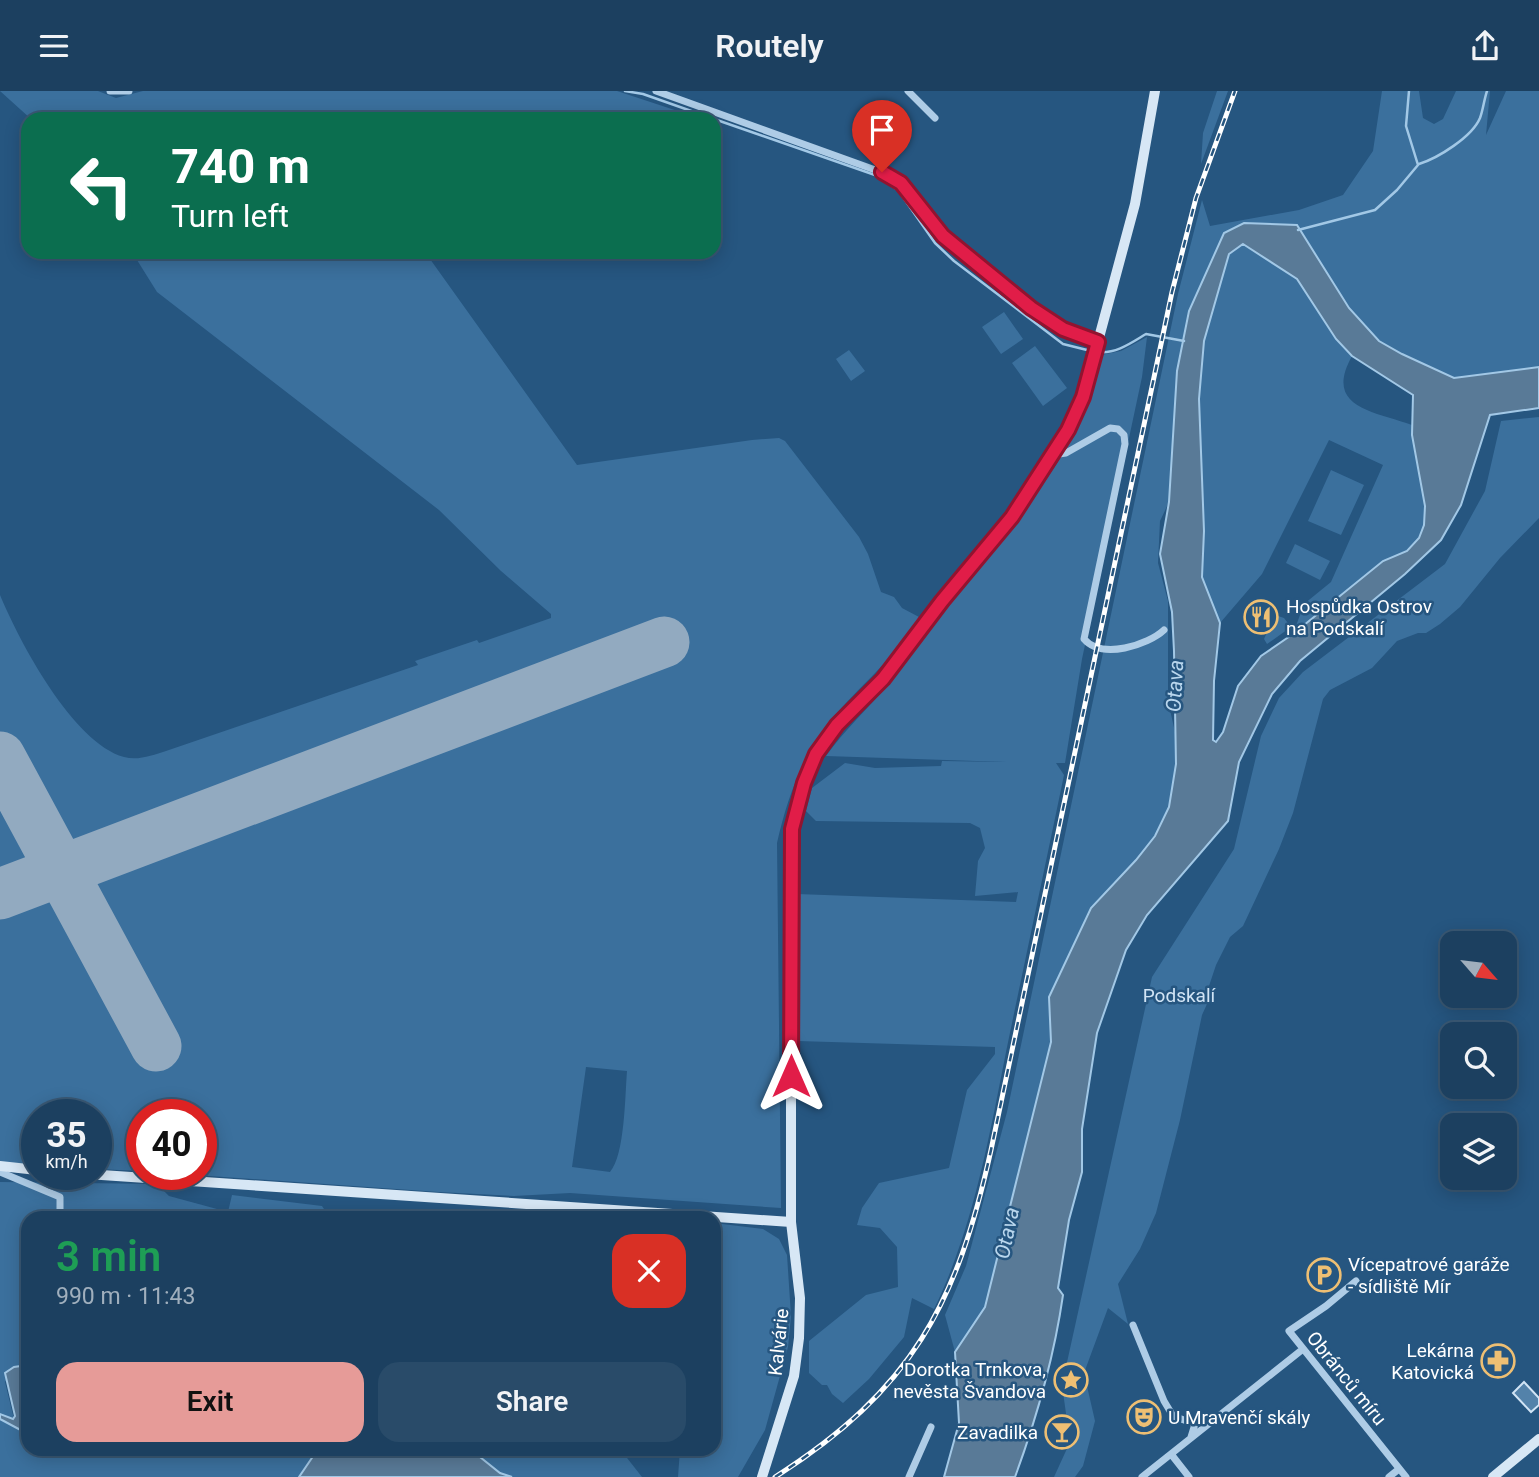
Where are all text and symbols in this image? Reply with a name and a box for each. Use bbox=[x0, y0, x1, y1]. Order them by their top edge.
icon: menu bbox=[35, 27, 73, 65]
text: Routely bbox=[715, 27, 824, 65]
icon: share bbox=[1466, 27, 1504, 65]
pin bbox=[852, 100, 912, 172]
icon: arrive bbox=[863, 111, 901, 149]
text: 740 m bbox=[171, 138, 310, 195]
icon: left bbox=[56, 140, 147, 231]
text: Turn left bbox=[171, 197, 289, 235]
place label: Hospůdka Ostrov na Podskalí bbox=[1286, 595, 1432, 640]
restaurant icon: Hospůdka Ostrov na Podskalí bbox=[1242, 598, 1280, 636]
water label: Otava bbox=[1162, 659, 1188, 713]
north arrow bbox=[1440, 931, 1517, 1008]
map controls bbox=[1440, 931, 1517, 1190]
park label: Podskalí bbox=[1143, 984, 1217, 1007]
button: search bbox=[1440, 1022, 1517, 1099]
position arrow bbox=[754, 1039, 828, 1113]
speed limit sign: 40 bbox=[126, 1099, 217, 1190]
button: layers bbox=[1440, 1113, 1517, 1190]
text: 35 bbox=[46, 1115, 87, 1156]
text: km/h bbox=[45, 1151, 88, 1172]
water label: Otava bbox=[990, 1205, 1024, 1261]
text: 3 min bbox=[56, 1232, 161, 1281]
button: close bbox=[612, 1234, 686, 1308]
place label: Vícepatrové garáže - sídliště Mír bbox=[1348, 1253, 1510, 1298]
parking icon: Vícepatrové garáže - sídliště Mír bbox=[1305, 1256, 1343, 1294]
text: 990 m · 11:43 bbox=[56, 1283, 195, 1310]
street label: Kalvárie bbox=[764, 1307, 793, 1377]
street label: Obránců míru bbox=[1302, 1327, 1391, 1430]
place label: Lekárna Katovická bbox=[1391, 1339, 1474, 1384]
pharmacy icon: Lekárna Katovická bbox=[1479, 1342, 1517, 1380]
place label: Dorotka Trnkova, nevěsta Švandova bbox=[893, 1358, 1046, 1403]
place icon: Dorotka Trnkova, nevěsta Švandova bbox=[1052, 1361, 1090, 1399]
button: Exit bbox=[56, 1362, 364, 1442]
button: Share bbox=[378, 1362, 686, 1442]
theatre icon: U Mravenčí skály bbox=[1125, 1398, 1163, 1436]
place label: U Mravenčí skály bbox=[1168, 1406, 1310, 1429]
bar icon: Zavadilka bbox=[1043, 1413, 1081, 1451]
place label: Zavadilka bbox=[957, 1421, 1038, 1444]

